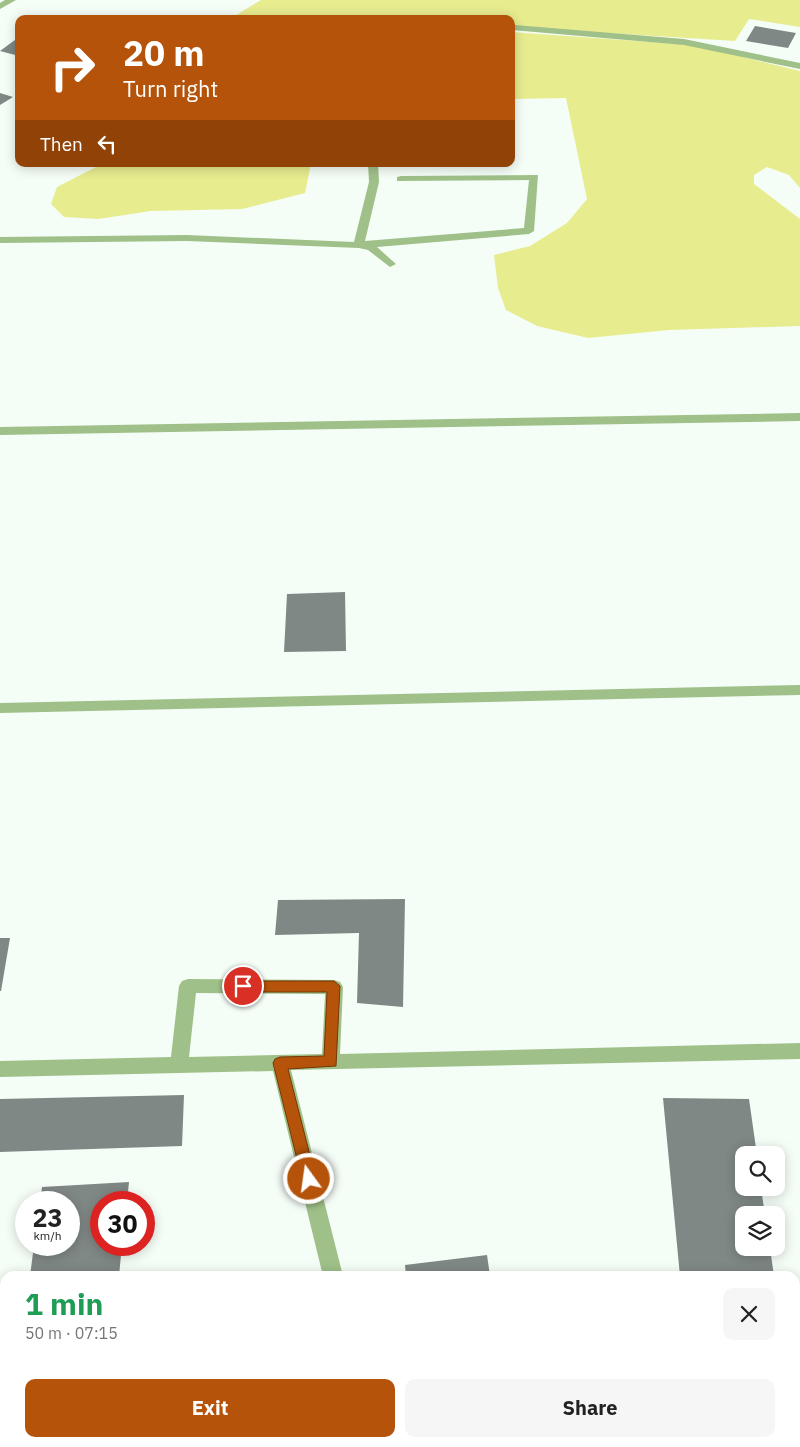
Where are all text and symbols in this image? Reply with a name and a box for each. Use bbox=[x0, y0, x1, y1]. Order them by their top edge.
text: 20 m bbox=[123, 30, 205, 76]
icon: right bbox=[40, 35, 105, 100]
text: Turn right bbox=[123, 74, 218, 103]
icon: left bbox=[93, 130, 121, 158]
text: Then bbox=[40, 132, 83, 156]
pin bbox=[222, 965, 264, 1007]
icon: arrive bbox=[229, 972, 257, 1000]
map controls bbox=[735, 1146, 785, 1256]
button: search bbox=[735, 1146, 785, 1196]
position arrow bbox=[282, 1152, 334, 1204]
speed limit sign: 30 bbox=[90, 1191, 155, 1256]
text: 23 bbox=[32, 1201, 63, 1234]
button: layers bbox=[735, 1206, 785, 1256]
text: km/h bbox=[33, 1228, 62, 1243]
text: 1 min bbox=[25, 1284, 103, 1323]
button: close bbox=[723, 1288, 775, 1340]
text: 50 m · 07:15 bbox=[25, 1323, 118, 1343]
button: Exit bbox=[25, 1379, 395, 1437]
button: Share bbox=[405, 1379, 775, 1437]

